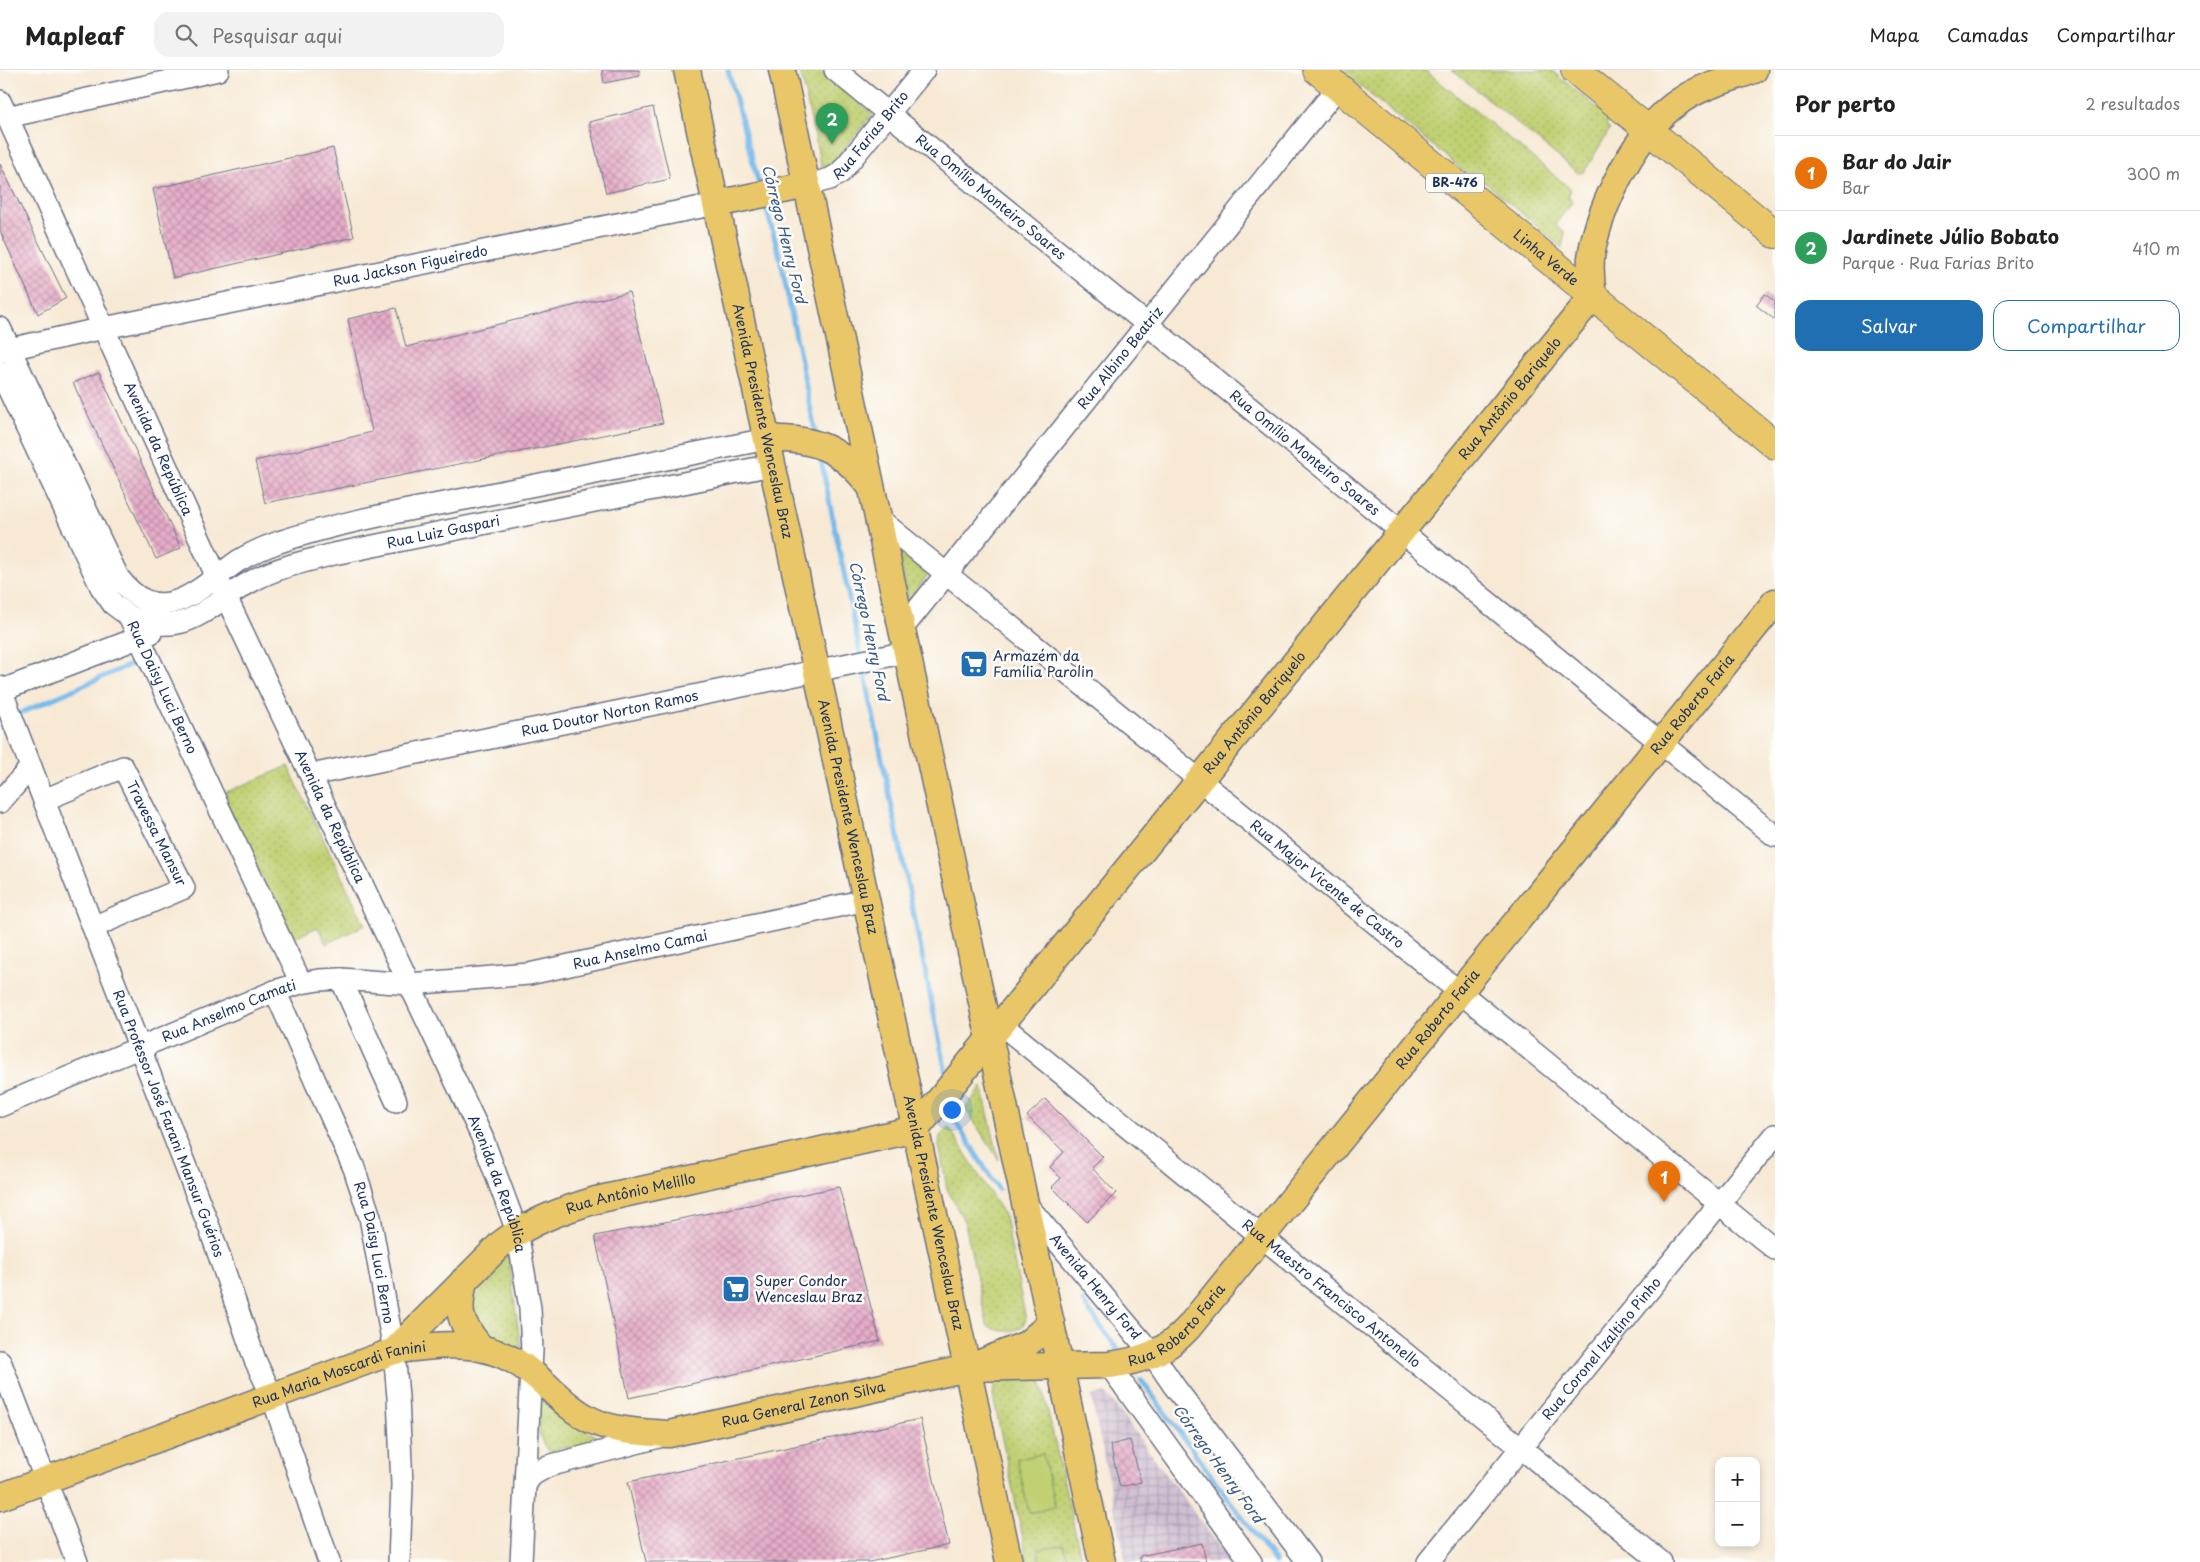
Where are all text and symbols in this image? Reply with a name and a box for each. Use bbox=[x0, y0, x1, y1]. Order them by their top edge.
search box bbox=[154, 12, 504, 57]
text: Mapleaf bbox=[25, 17, 124, 53]
icon: search bbox=[172, 21, 200, 49]
text: Pesquisar aqui bbox=[212, 21, 342, 49]
text: Mapa bbox=[1869, 21, 1919, 48]
text: Camadas bbox=[1947, 21, 2029, 48]
text: Compartilhar bbox=[2057, 21, 2175, 48]
street label: Rua Farias Brito bbox=[829, 86, 913, 185]
text: Por perto bbox=[1795, 87, 1895, 119]
text: 2 resultados bbox=[2086, 91, 2180, 115]
pin: 2 bbox=[816, 103, 848, 144]
street label: Rua Omílio Monteiro Soares bbox=[911, 129, 1071, 264]
text: Bar do Jair bbox=[1842, 147, 1951, 175]
text: 1 bbox=[1807, 161, 1815, 185]
text: 300 m bbox=[2126, 161, 2180, 185]
water label: Córrego Henry Ford bbox=[757, 162, 814, 308]
road number: BR-476 bbox=[1426, 174, 1484, 192]
text: Bar bbox=[1842, 175, 1870, 199]
text: Jardinete Júlio Bobato bbox=[1842, 222, 2059, 250]
street label: Linha Verde bbox=[1509, 224, 1584, 290]
text: 2 bbox=[1805, 236, 1817, 260]
text: 410 m bbox=[2132, 236, 2180, 260]
street label: Rua Jackson Figueiredo bbox=[331, 239, 490, 291]
text: Parque · Rua Farias Brito bbox=[1842, 250, 2034, 274]
button: Salvar bbox=[1795, 300, 1983, 351]
button: Compartilhar bbox=[1993, 300, 2180, 351]
street label: Avenida Presidente Wenceslau Braz bbox=[728, 301, 799, 541]
street label: Rua Albino Beatriz bbox=[1072, 302, 1168, 413]
street label: Rua Antônio Bariquelo bbox=[1453, 332, 1566, 464]
street label: Avenida da República bbox=[119, 378, 199, 519]
street label: Rua Omílio Monteiro Soares bbox=[1225, 385, 1385, 520]
street label: Rua Luiz Gaspari bbox=[385, 510, 502, 553]
water label: Córrego Henry Ford bbox=[844, 559, 897, 705]
street label: Rua Daisy Luci Berno bbox=[123, 617, 203, 757]
place label: Armazém da Família Parolin bbox=[993, 645, 1094, 682]
street label: Rua Antônio Bariquelo bbox=[1198, 646, 1311, 778]
supermarket icon: Armazém da Família Parolin bbox=[959, 649, 989, 679]
street label: Rua Roberto Faria bbox=[1645, 649, 1739, 759]
street label: Rua Doutor Norton Ramos bbox=[519, 684, 700, 741]
street label: Avenida Presidente Wenceslau Braz bbox=[813, 697, 884, 936]
street label: Avenida da República bbox=[290, 746, 371, 887]
street label: Travessa Mansur bbox=[122, 777, 193, 890]
street label: Rua Major Vicente de Castro bbox=[1246, 814, 1409, 953]
street label: Rua Anselmo Camai bbox=[571, 924, 709, 974]
street label: Rua Roberto Faria bbox=[1390, 964, 1484, 1074]
street label: Rua Anselmo Camati bbox=[158, 974, 299, 1047]
street label: Rua Professor José Farani Mansur Guérios bbox=[108, 987, 230, 1260]
street label: Avenida Presidente Wenceslau Braz bbox=[899, 1093, 970, 1332]
your location bbox=[939, 1097, 965, 1123]
street label: Avenida da República bbox=[463, 1111, 531, 1254]
pin: 1 bbox=[1648, 1161, 1680, 1202]
street label: Rua Antônio Melillo bbox=[563, 1167, 698, 1219]
street label: Rua Daisy Luci Berno bbox=[349, 1179, 400, 1325]
street label: Rua Maestro Francisco Antonello bbox=[1238, 1214, 1426, 1373]
street label: Avenida Henry Ford bbox=[1045, 1229, 1147, 1344]
place label: Super Condor Wenceslau Braz bbox=[755, 1270, 863, 1307]
street label: Rua Coronel Izaltino Pinho bbox=[1537, 1272, 1666, 1424]
supermarket icon: Super Condor Wenceslau Braz bbox=[721, 1274, 751, 1304]
street label: Rua Roberto Faria bbox=[1126, 1279, 1230, 1371]
street label: Rua Maria Moscardi Fanini bbox=[249, 1336, 427, 1413]
street label: Rua General Zenon Silva bbox=[720, 1376, 887, 1432]
water label: Córrego Henry Ford bbox=[1168, 1399, 1272, 1529]
map controls bbox=[1715, 1457, 1760, 1547]
button: + bbox=[1715, 1457, 1760, 1502]
button: − bbox=[1715, 1502, 1760, 1547]

